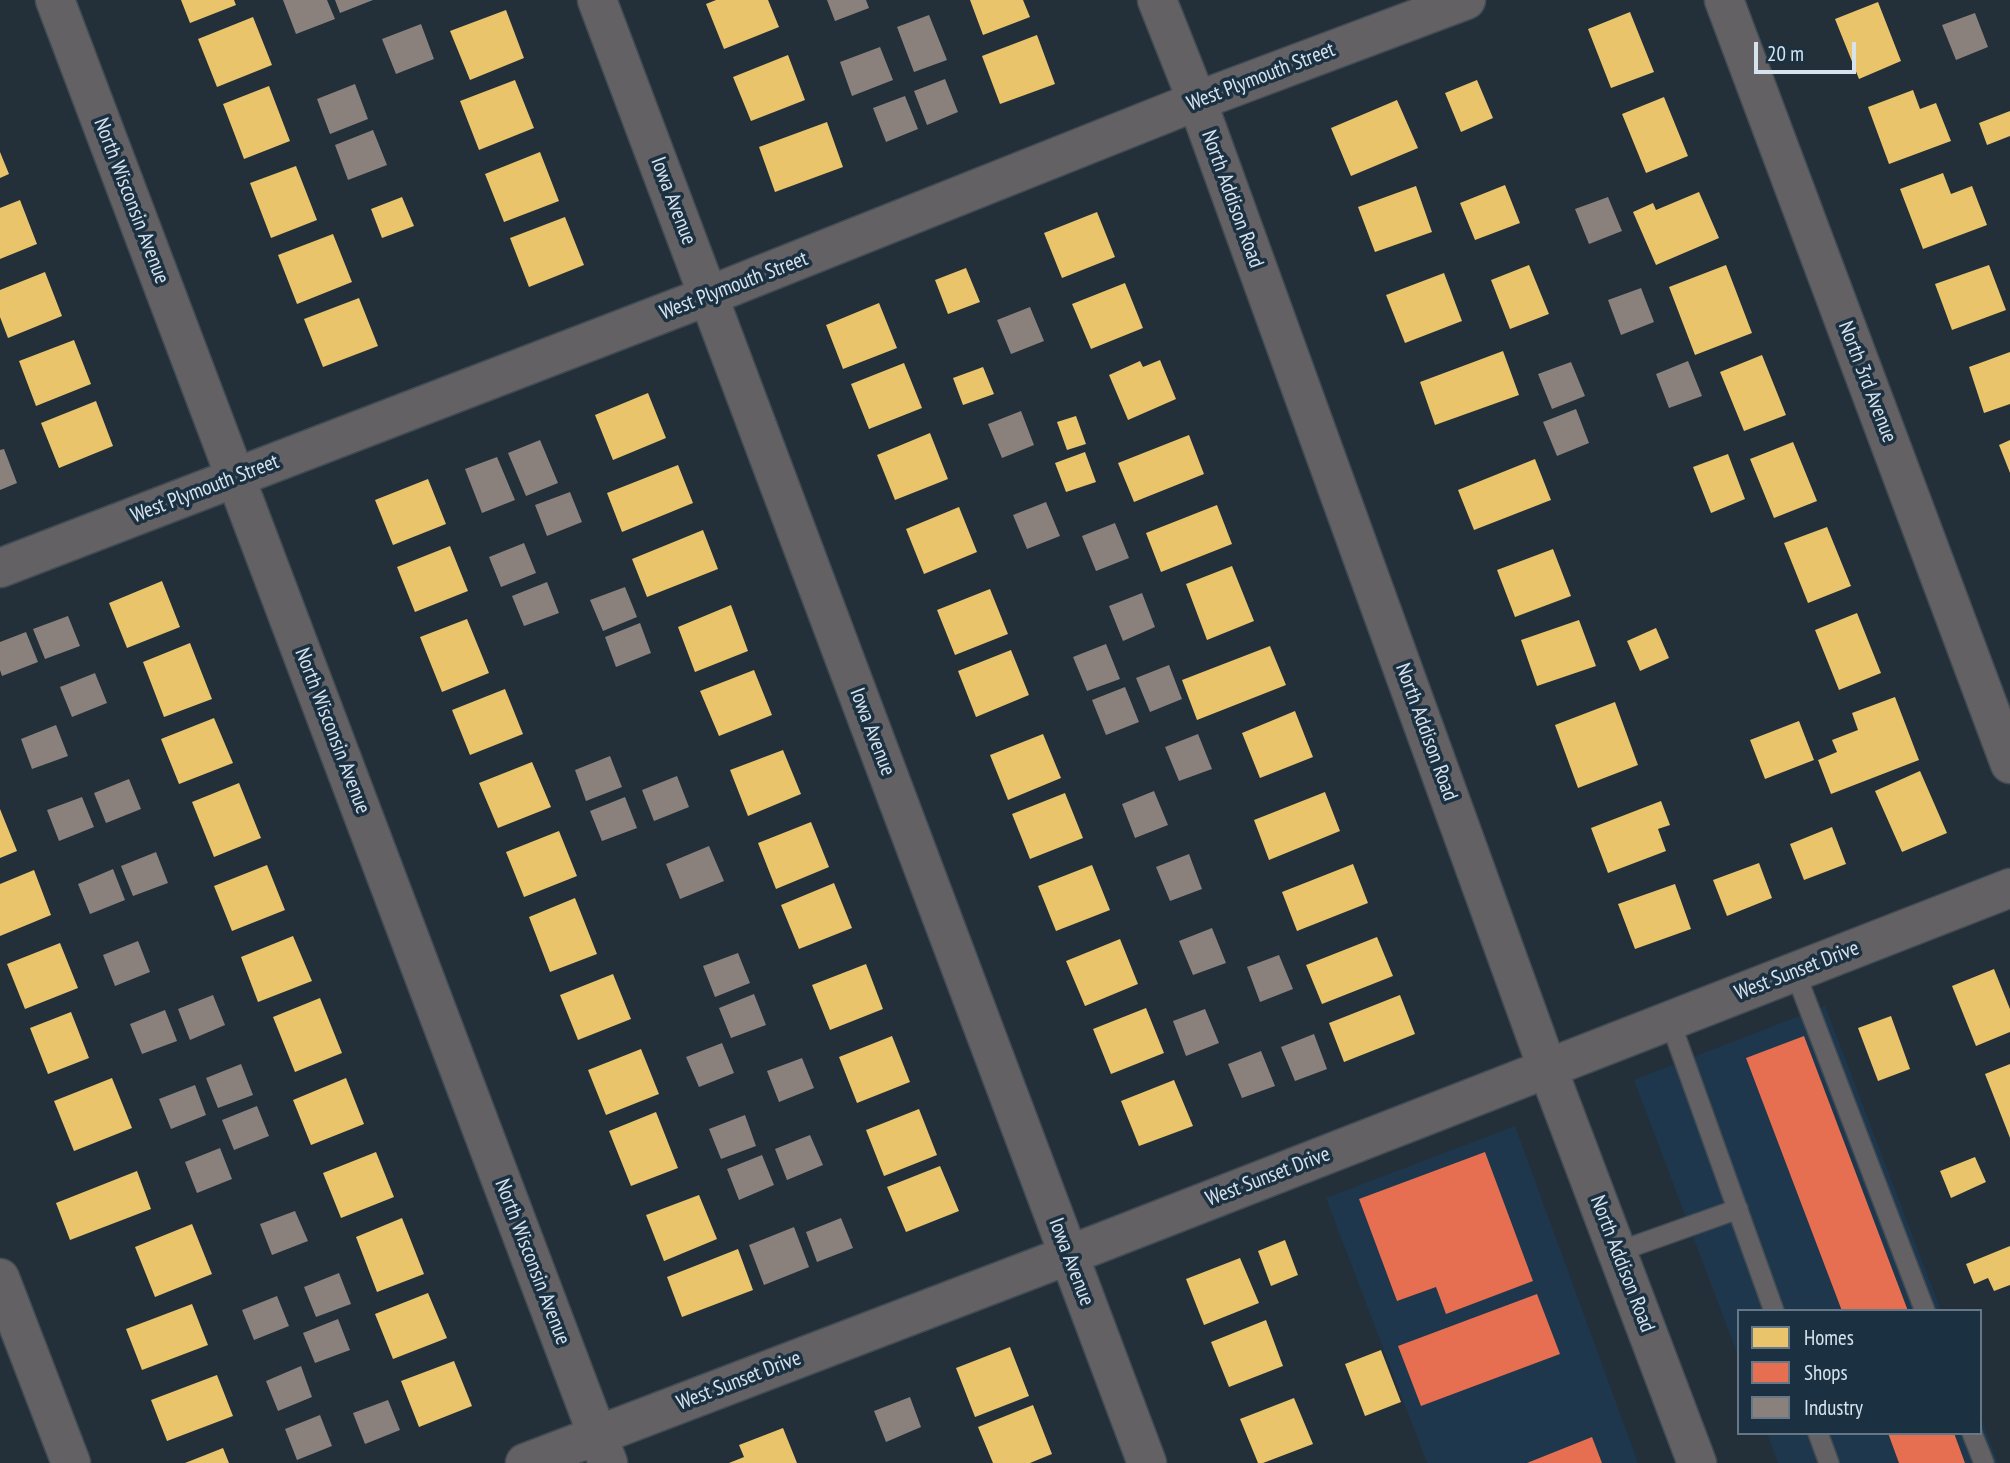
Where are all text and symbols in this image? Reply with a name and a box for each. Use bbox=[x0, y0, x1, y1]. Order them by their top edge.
scale bar bbox=[1758, 28, 1860, 72]
street label: West Plymouth Street bbox=[1183, 37, 1339, 117]
text: 20 m bbox=[1767, 40, 1804, 67]
street label: North Wisconsin Avenue bbox=[88, 114, 174, 288]
street label: North Addison Road bbox=[1195, 127, 1269, 271]
street label: Iowa Avenue bbox=[645, 153, 701, 249]
street label: West Plymouth Street bbox=[656, 246, 812, 326]
street label: North 3rd Avenue bbox=[1832, 318, 1902, 446]
street label: West Plymouth Street bbox=[127, 449, 283, 529]
street label: North Wisconsin Avenue bbox=[289, 644, 375, 818]
street label: North Addison Road bbox=[1389, 660, 1463, 804]
street label: Iowa Avenue bbox=[844, 684, 900, 780]
street label: West Sunset Drive bbox=[1731, 936, 1863, 1006]
street label: West Sunset Drive bbox=[1202, 1142, 1334, 1212]
street label: North Wisconsin Avenue bbox=[489, 1175, 575, 1349]
street label: North Addison Road bbox=[1584, 1192, 1660, 1336]
street label: Iowa Avenue bbox=[1043, 1214, 1099, 1310]
legend bbox=[1737, 1309, 1982, 1435]
text: Homes bbox=[1804, 1324, 1854, 1351]
street label: West Sunset Drive bbox=[673, 1346, 805, 1416]
text: Shops bbox=[1804, 1359, 1848, 1386]
text: Industry bbox=[1804, 1394, 1863, 1421]

